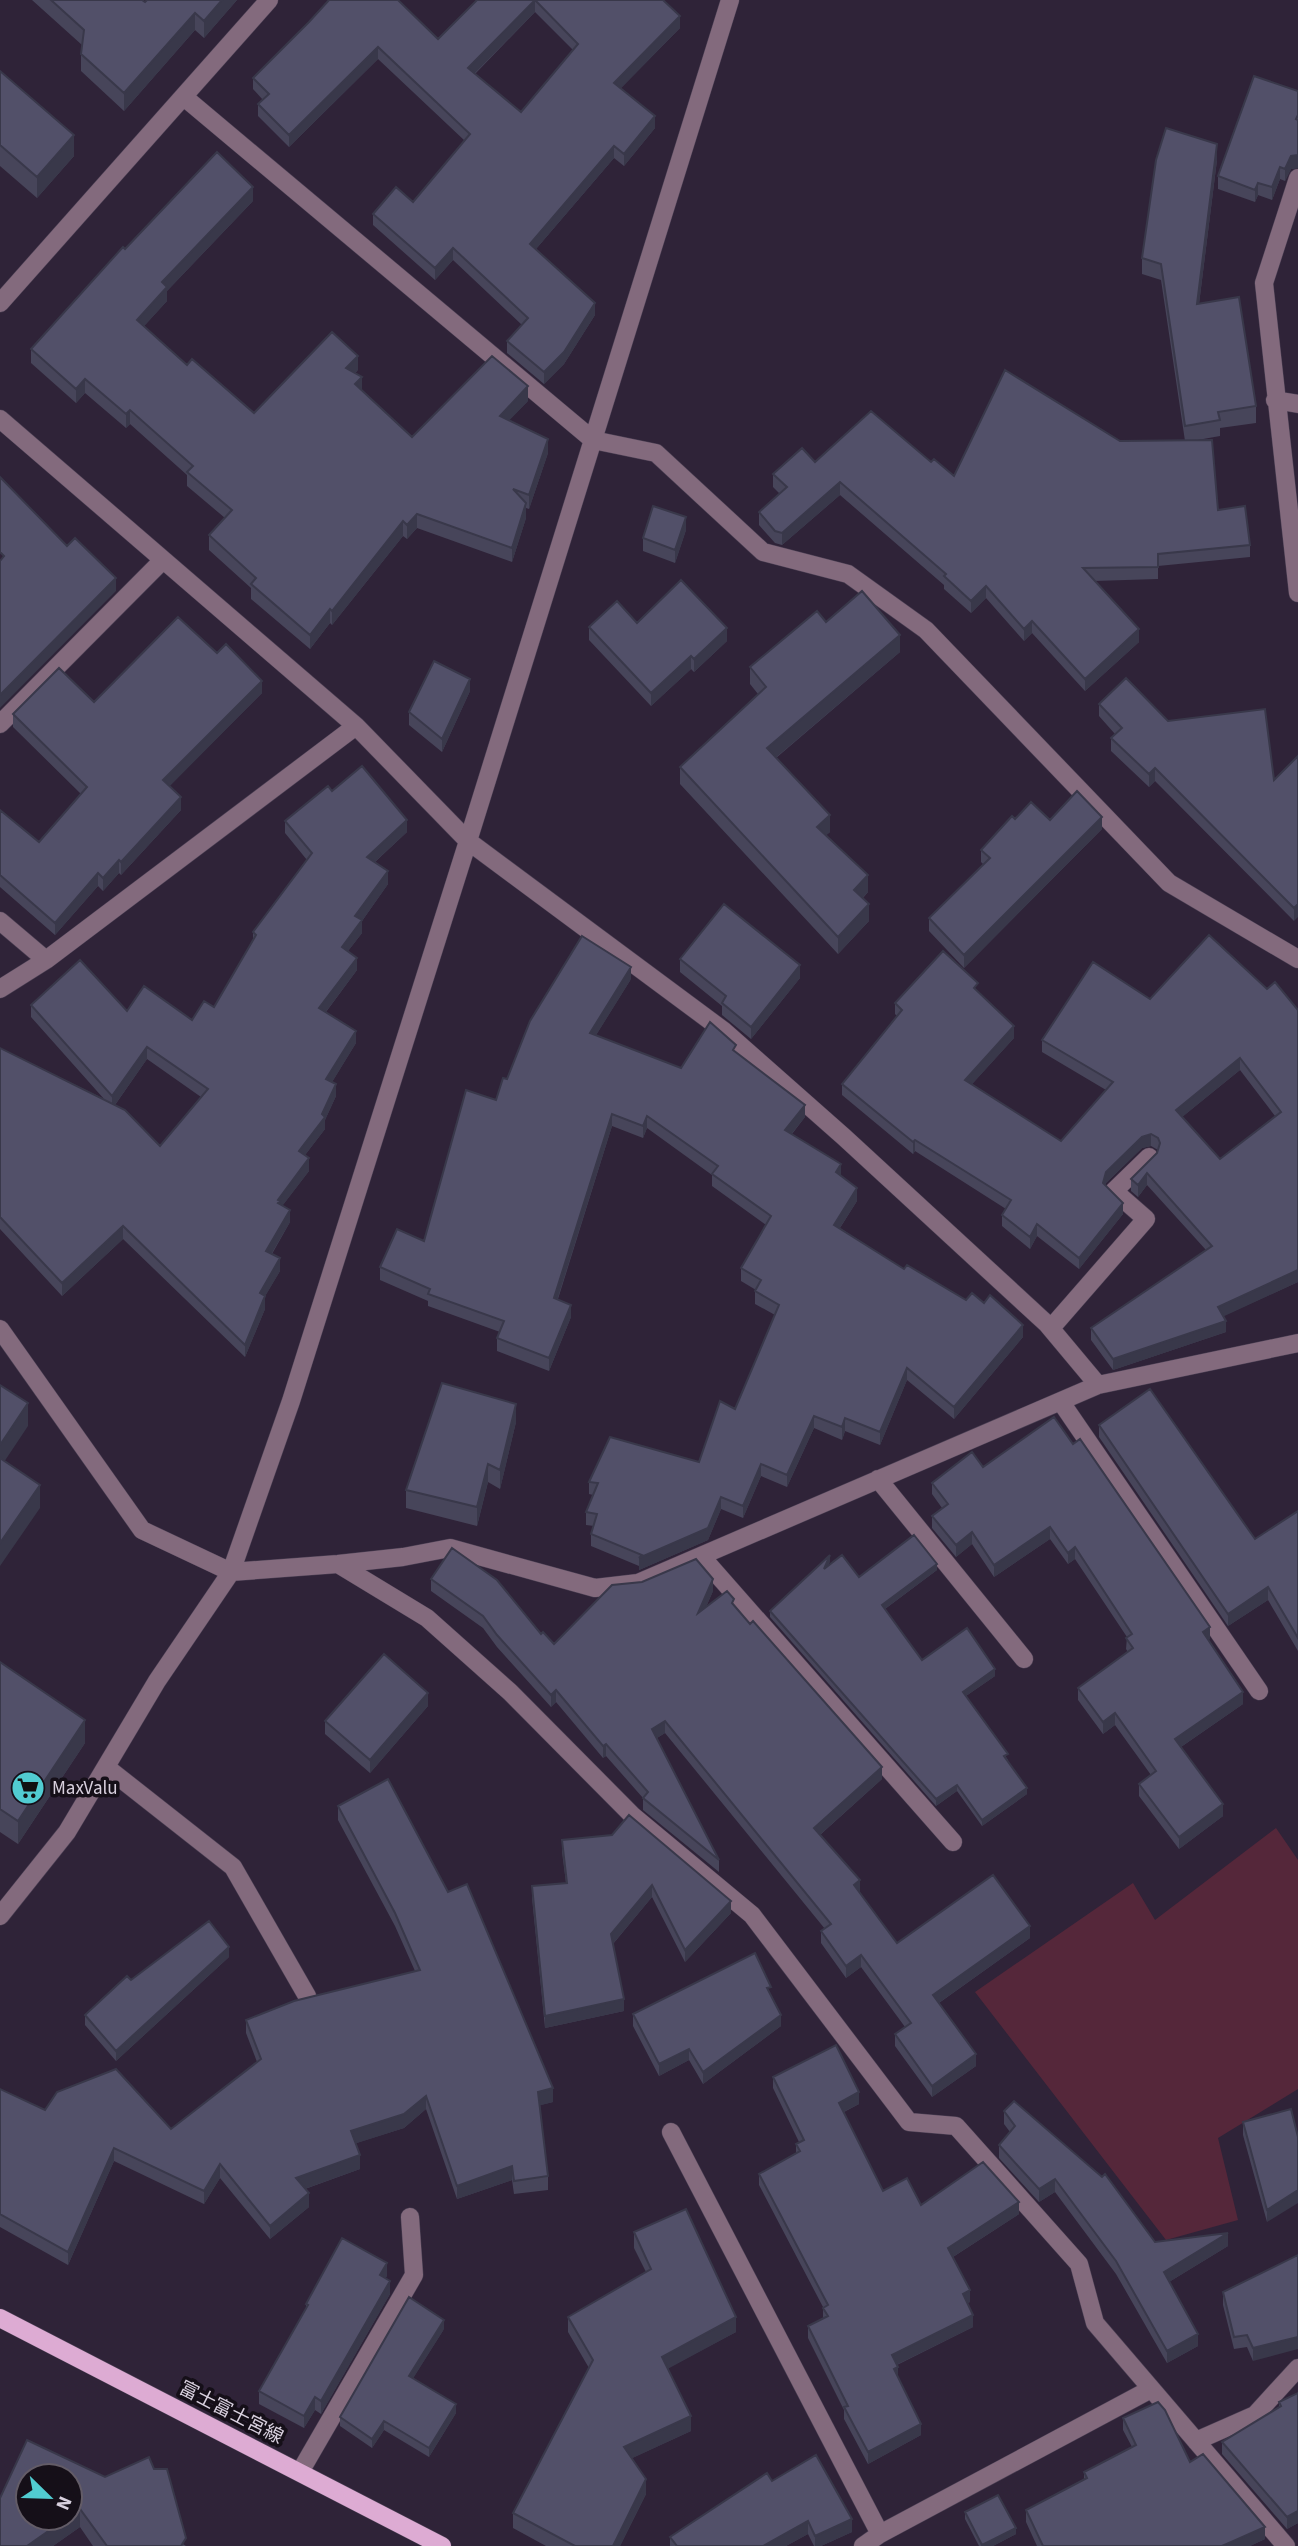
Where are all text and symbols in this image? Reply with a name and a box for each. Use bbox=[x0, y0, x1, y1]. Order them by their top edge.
supermarket icon: MaxValu bbox=[9, 1769, 47, 1807]
place label: MaxValu bbox=[52, 1775, 118, 1802]
street label: 富士富士宮線 bbox=[174, 2375, 288, 2451]
north arrow bbox=[14, 2462, 84, 2532]
text: N bbox=[48, 2492, 78, 2514]

